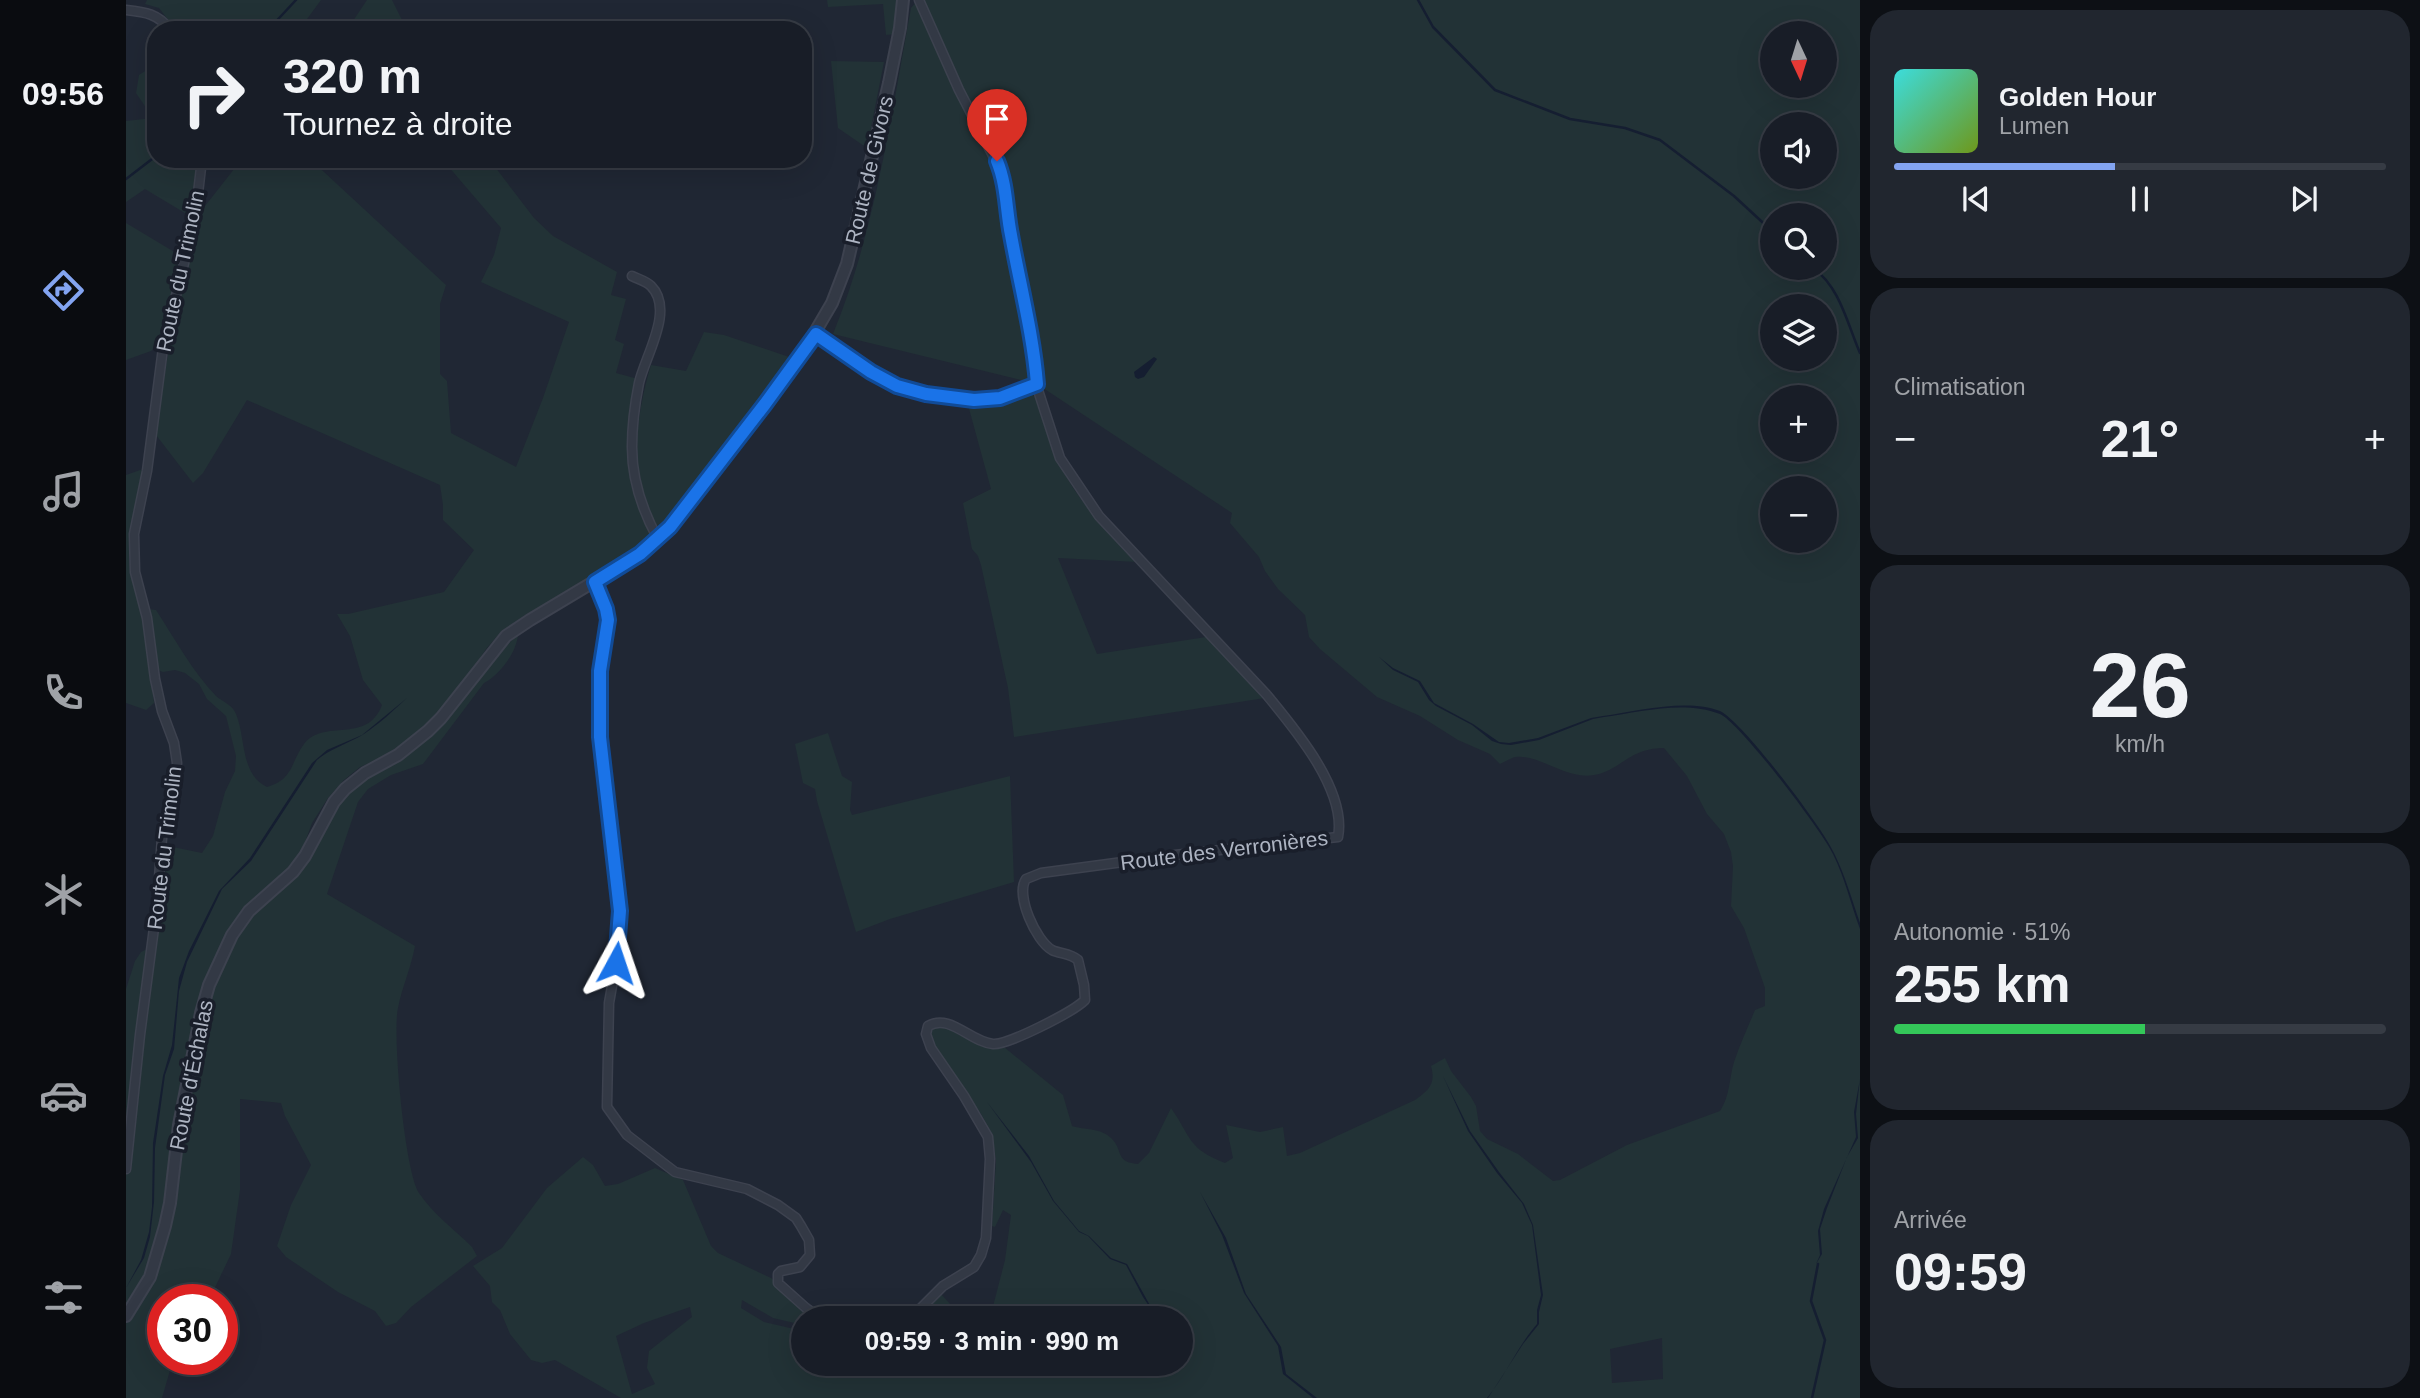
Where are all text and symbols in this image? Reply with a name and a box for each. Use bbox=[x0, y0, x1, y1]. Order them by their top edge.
north arrow bbox=[1760, 21, 1838, 98]
map controls bbox=[1760, 21, 1837, 553]
icon: right bbox=[168, 49, 259, 140]
text: 320 m bbox=[283, 49, 422, 103]
text: 09:56 bbox=[22, 76, 104, 112]
text: Golden Hour bbox=[1999, 82, 2156, 112]
pin bbox=[967, 89, 1027, 161]
street label: Route de Givors bbox=[841, 93, 897, 247]
icon: arrive bbox=[978, 100, 1016, 138]
text: Tournez à droite bbox=[283, 106, 512, 142]
button: sound bbox=[1760, 112, 1837, 189]
text: Lumen bbox=[1999, 113, 2069, 139]
icon: previous bbox=[1957, 180, 1995, 218]
icon: pause bbox=[2121, 180, 2159, 218]
icon: next bbox=[2285, 180, 2323, 218]
street label: Route du Trimolin bbox=[152, 188, 208, 354]
button: search bbox=[1760, 203, 1837, 280]
icon: directions bbox=[39, 266, 88, 315]
button: layers bbox=[1760, 294, 1837, 371]
text: Climatisation bbox=[1894, 374, 2026, 400]
button: + bbox=[1760, 385, 1837, 462]
text: 21° bbox=[2101, 410, 2179, 468]
text: − bbox=[1894, 418, 1916, 460]
text: + bbox=[2364, 418, 2386, 460]
icon: music bbox=[39, 467, 88, 516]
button: − bbox=[1760, 476, 1837, 553]
text: 26 bbox=[2089, 635, 2191, 736]
icon: phone bbox=[39, 668, 88, 717]
text: km/h bbox=[2115, 731, 2165, 757]
street label: Route du Trimolin bbox=[143, 765, 185, 931]
street label: Route des Verronières bbox=[1119, 826, 1329, 874]
icon: climate bbox=[39, 870, 88, 919]
text: Autonomie · 51% bbox=[1894, 919, 2070, 945]
position arrow bbox=[579, 926, 653, 1000]
text: 255 km bbox=[1894, 955, 2070, 1013]
street label: Route d'Échalas bbox=[165, 998, 217, 1152]
icon: car bbox=[39, 1071, 88, 1120]
text: Arrivée bbox=[1894, 1207, 1967, 1233]
text: 09:59 bbox=[1894, 1243, 2027, 1301]
icon: filters bbox=[39, 1273, 88, 1322]
speed limit sign: 30 bbox=[147, 1284, 238, 1375]
text: 09:59 · 3 min · 990 m bbox=[865, 1326, 1119, 1356]

